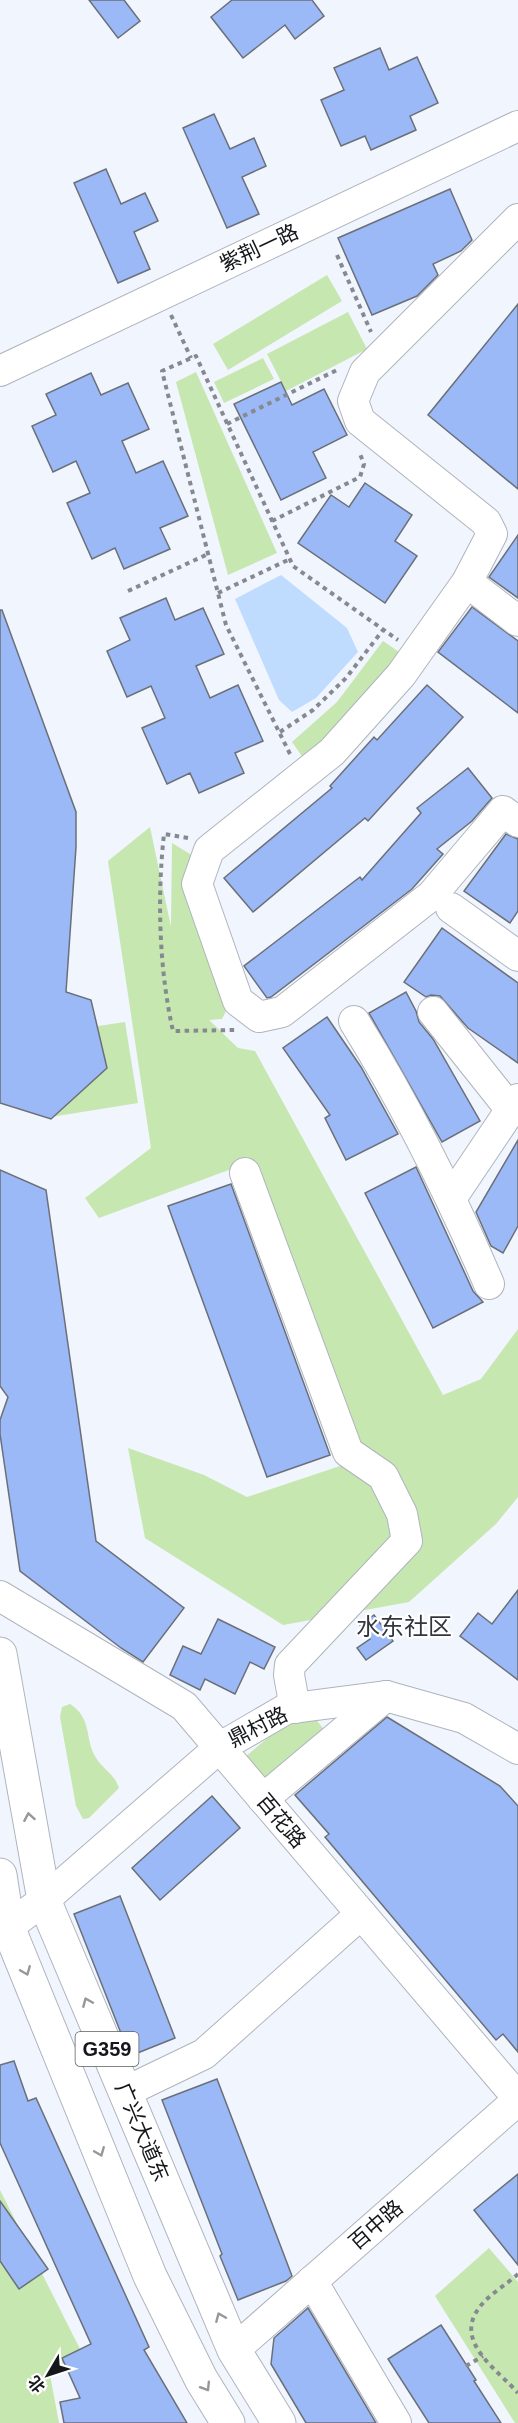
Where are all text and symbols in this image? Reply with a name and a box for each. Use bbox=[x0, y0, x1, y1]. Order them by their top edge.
street label: 紫荆一路 bbox=[216, 219, 302, 276]
district label: 水东社区 bbox=[356, 1613, 452, 1640]
street label: 鼎村路 bbox=[224, 1702, 291, 1751]
street label: 百花路 bbox=[252, 1789, 310, 1852]
one-way arrow bbox=[23, 1812, 36, 1822]
one-way arrow bbox=[19, 1965, 31, 1976]
one-way arrow bbox=[82, 1997, 94, 2008]
road number: G359 bbox=[76, 2032, 138, 2066]
street label: 广兴大道东 bbox=[111, 2079, 174, 2185]
one-way arrow bbox=[93, 2146, 105, 2157]
street label: 百中路 bbox=[344, 2195, 407, 2254]
one-way arrow bbox=[215, 2312, 227, 2323]
north arrow bbox=[18, 2345, 78, 2405]
text: 北 bbox=[25, 2373, 48, 2396]
one-way arrow bbox=[198, 2381, 210, 2391]

